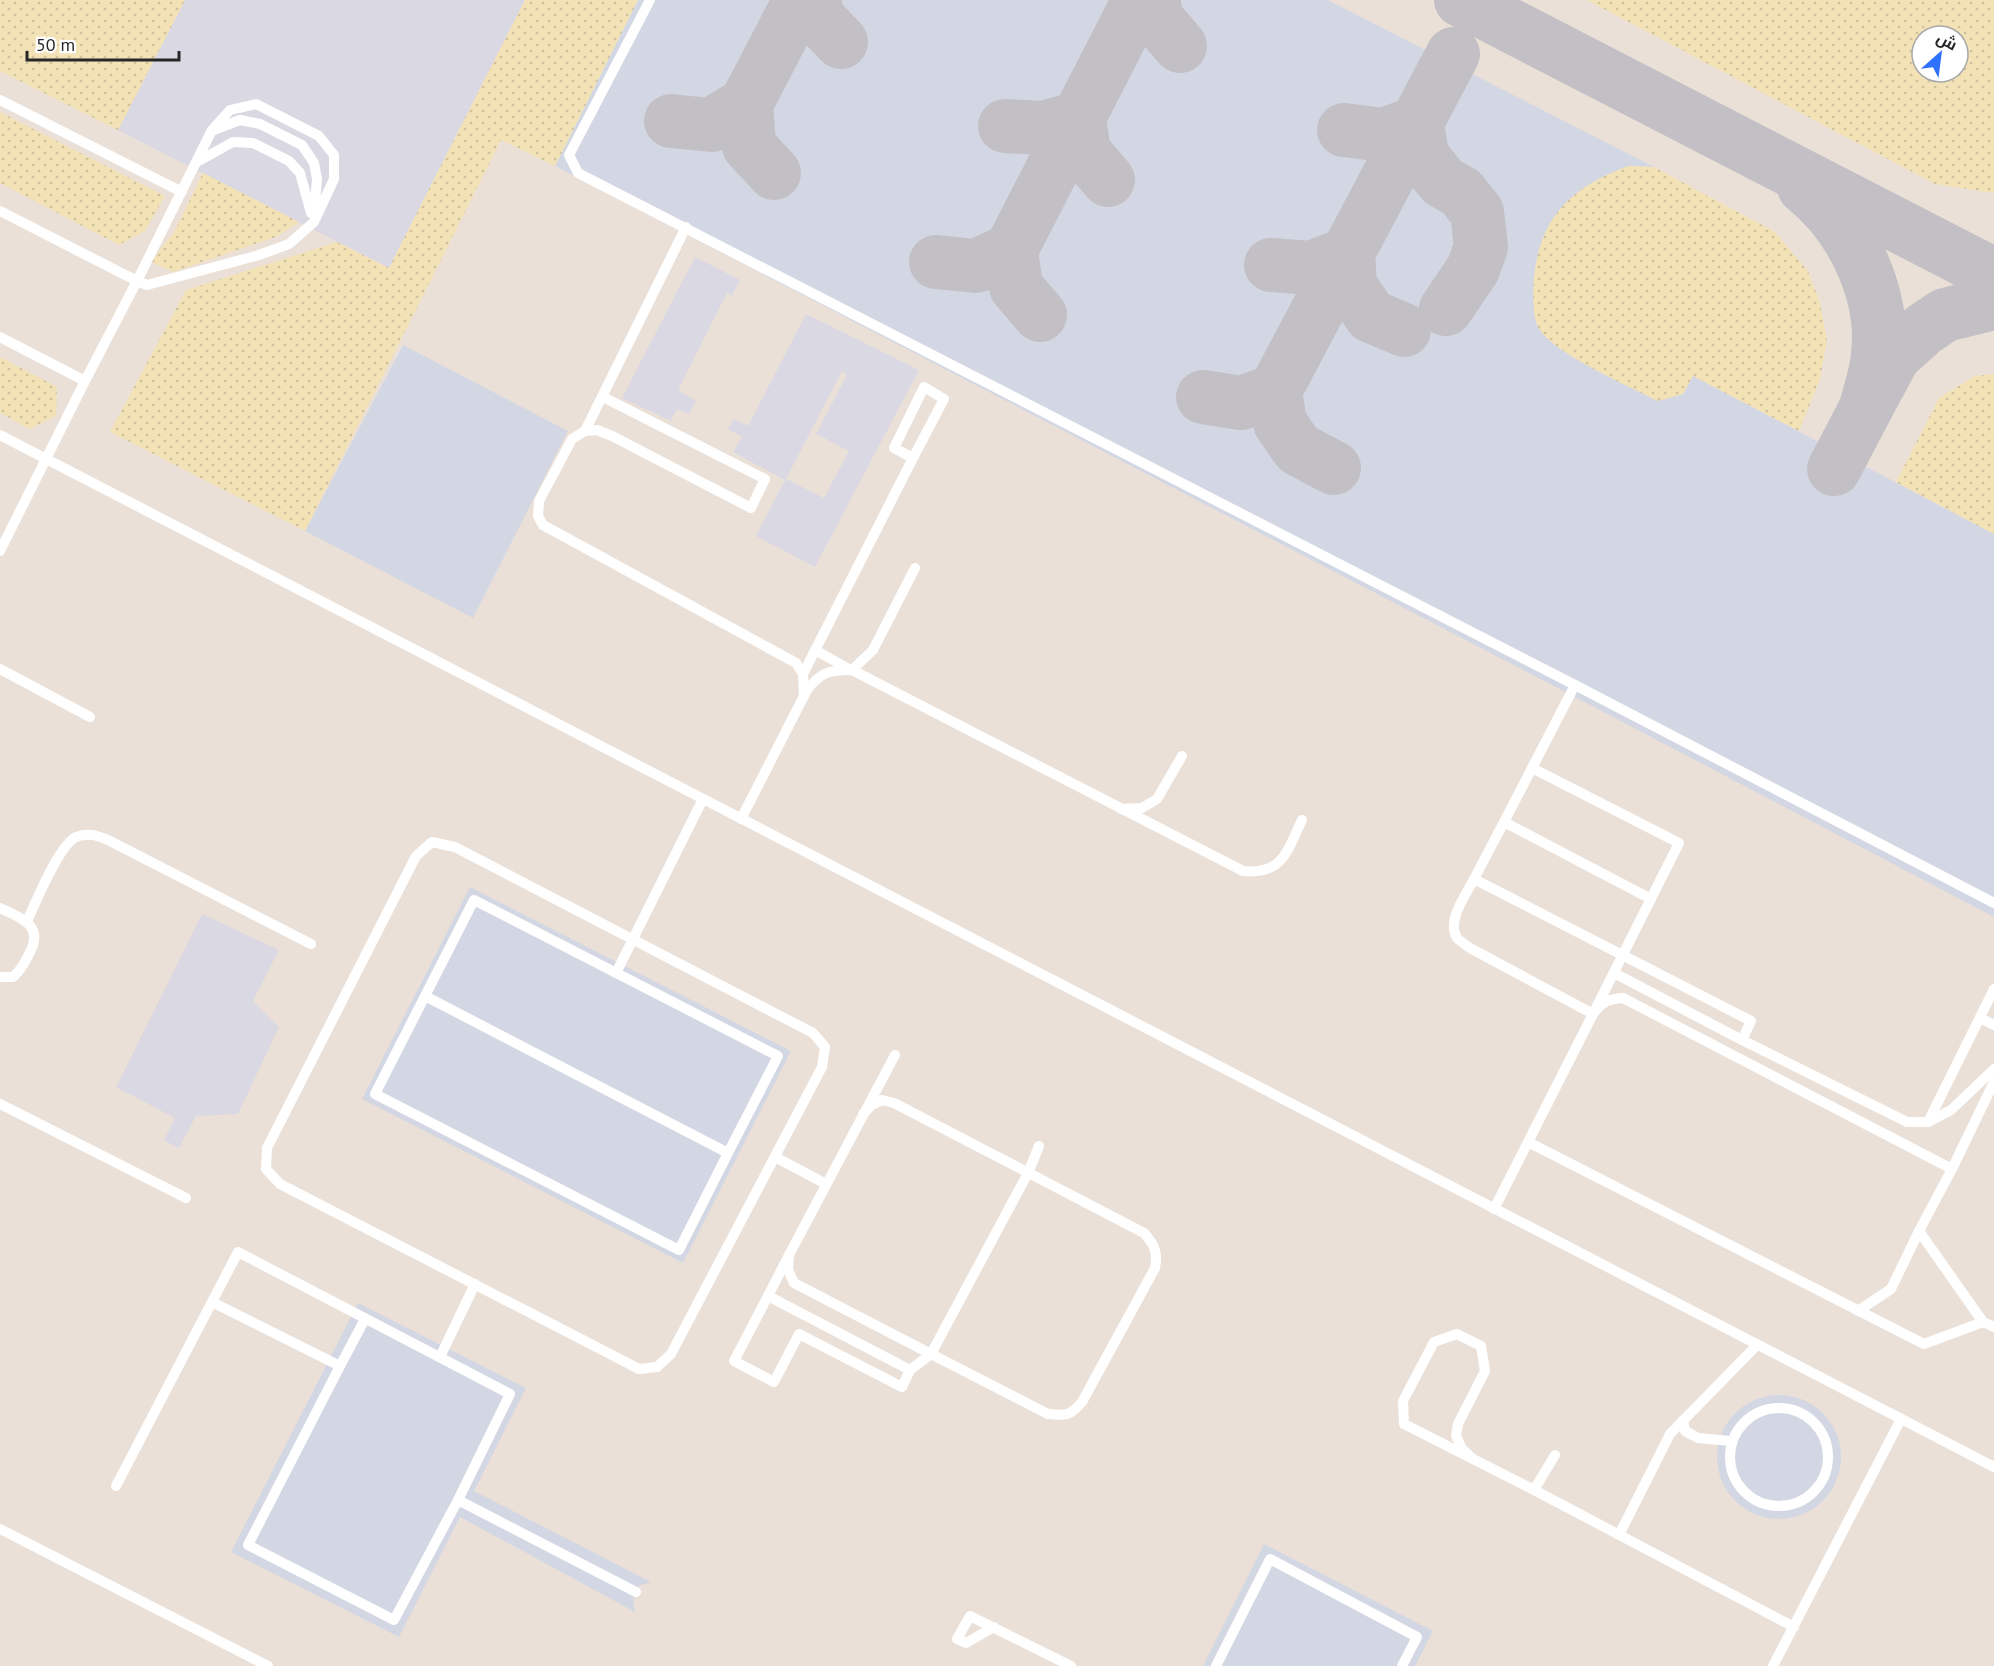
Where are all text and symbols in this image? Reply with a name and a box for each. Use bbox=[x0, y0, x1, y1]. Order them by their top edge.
scale bar bbox=[27, 24, 178, 62]
north arrow bbox=[1910, 24, 1970, 84]
text: ش bbox=[1933, 27, 1961, 54]
text: 50 m bbox=[36, 33, 75, 56]

